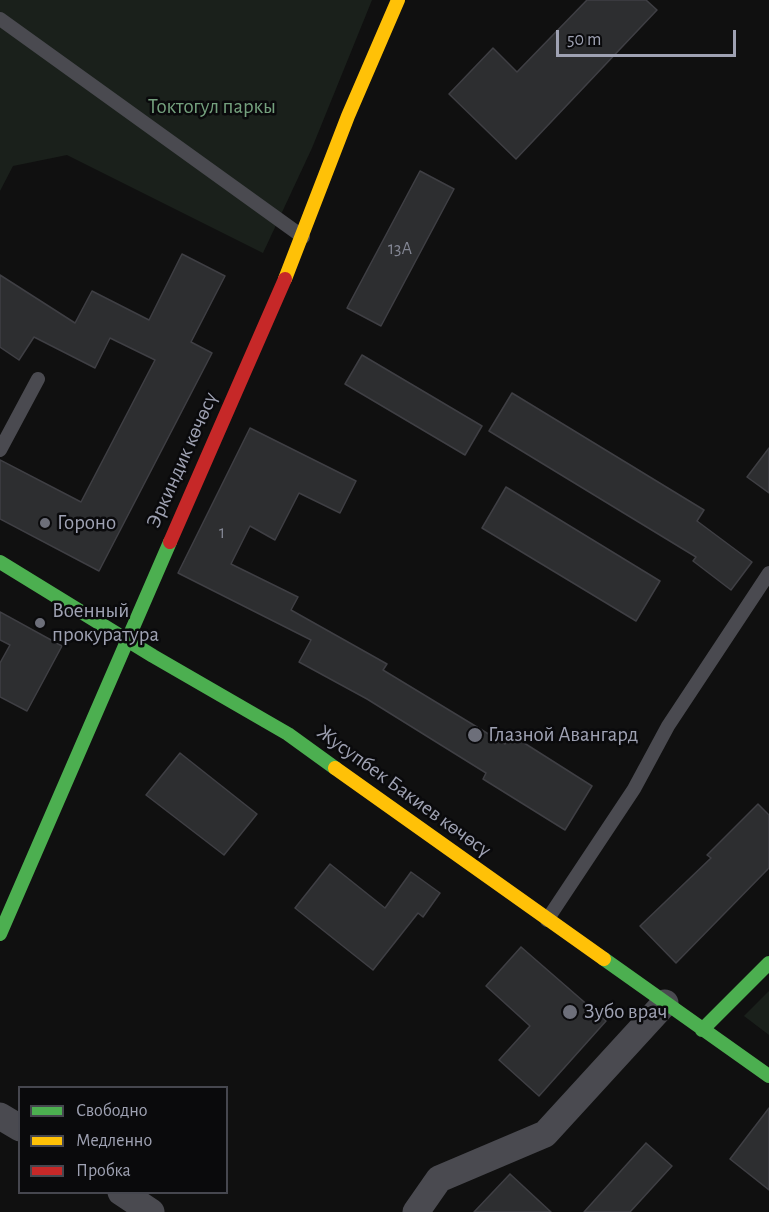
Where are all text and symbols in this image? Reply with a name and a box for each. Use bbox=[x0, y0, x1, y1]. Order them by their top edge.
scale bar bbox=[559, 18, 739, 56]
text: 50 m bbox=[567, 31, 601, 49]
park label: Токтогул паркы bbox=[148, 94, 276, 120]
house number: 13А bbox=[388, 238, 412, 260]
street label: Эркиндик көчөсү bbox=[141, 388, 223, 532]
place label: Гороно bbox=[57, 510, 116, 536]
marker: Гороно bbox=[38, 516, 52, 530]
house number: 1 bbox=[219, 522, 225, 544]
place label: Военный прокуратура bbox=[52, 598, 159, 648]
marker: Военный прокуратура bbox=[33, 616, 47, 630]
street label: Жусупбек Бакиев көчөсү bbox=[312, 719, 496, 863]
place label: Глазной Авангард bbox=[488, 722, 638, 748]
marker: Глазной Авангард bbox=[466, 726, 484, 744]
place label: Зубо врач bbox=[584, 999, 668, 1025]
marker: Зубо врач bbox=[561, 1003, 579, 1021]
legend bbox=[18, 1086, 228, 1194]
text: Свободно bbox=[76, 1102, 148, 1120]
text: Медленно bbox=[76, 1132, 152, 1150]
text: Пробка bbox=[76, 1162, 131, 1180]

